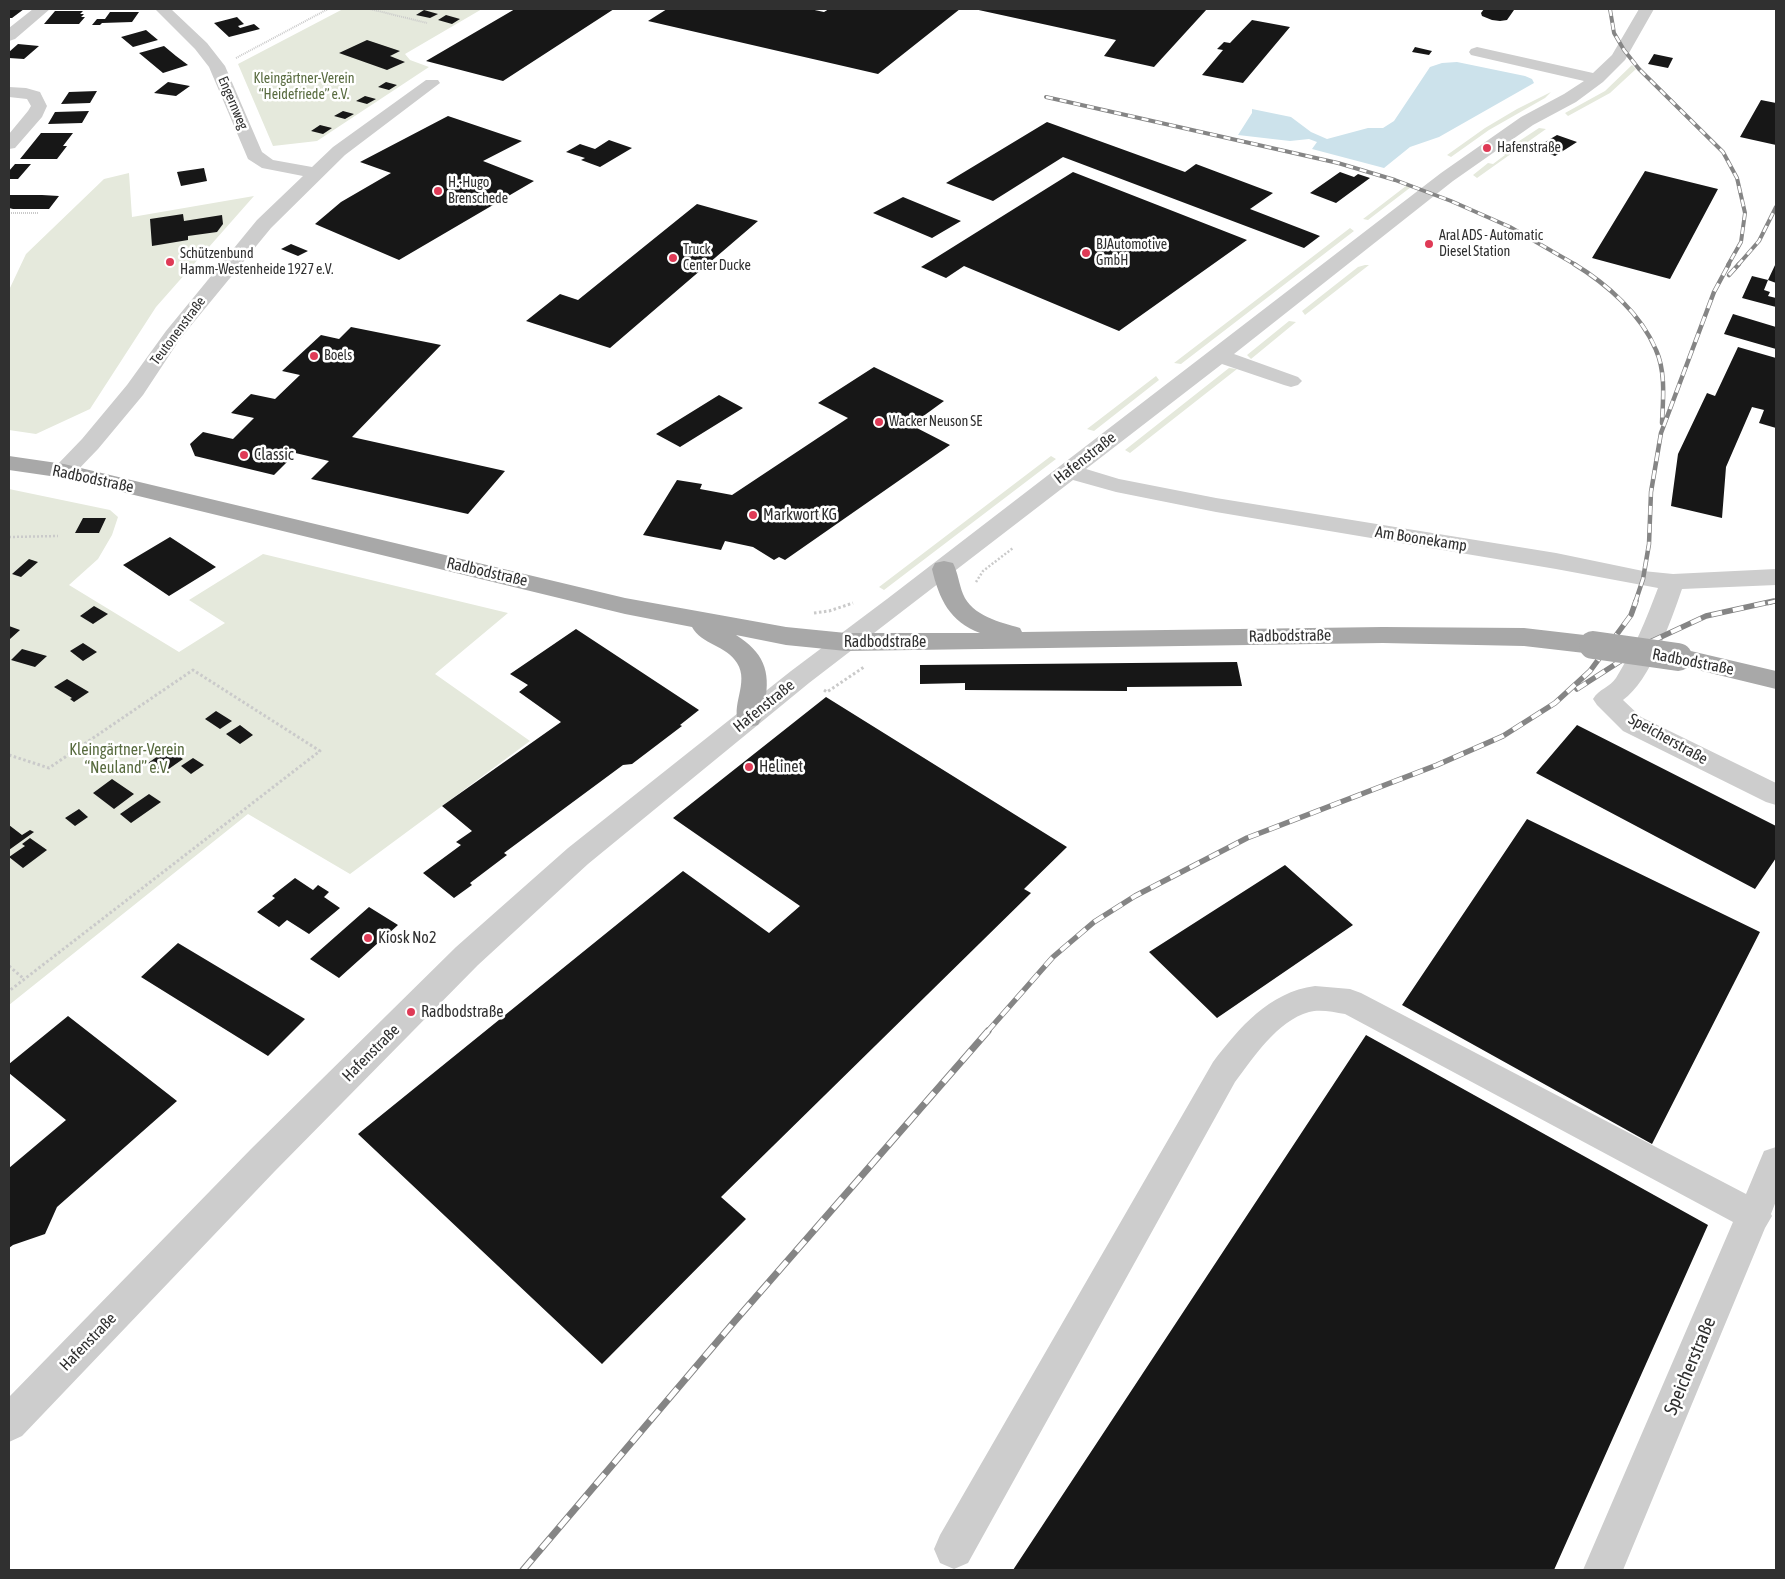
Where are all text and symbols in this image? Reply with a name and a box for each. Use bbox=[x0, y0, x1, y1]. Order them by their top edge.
park label: Kleingärtner-Verein “Heidefriede” e.V. bbox=[253, 71, 355, 104]
street label: Engernweg bbox=[214, 74, 252, 132]
place label: Hafenstraße bbox=[1497, 140, 1561, 156]
marker: Hafenstraße bbox=[1481, 142, 1493, 154]
place label: H.-Hugo Brenschede bbox=[448, 175, 508, 208]
marker: H.-Hugo Brenschede bbox=[432, 185, 444, 197]
place label: Aral ADS - Automatic Diesel Station bbox=[1439, 228, 1543, 260]
place label: BJAutomotive GmbH bbox=[1096, 237, 1167, 270]
marker: Aral ADS - Automatic Diesel Station bbox=[1423, 238, 1435, 250]
place label: Truck Center Ducke bbox=[683, 242, 751, 274]
place label: Schützenbund Hamm-Westenheide 1927 e.V. bbox=[180, 246, 334, 278]
marker: BJAutomotive GmbH bbox=[1080, 247, 1092, 259]
marker: Truck Center Ducke bbox=[667, 252, 679, 264]
marker: Schützenbund Hamm-Westenheide 1927 e.V. bbox=[164, 256, 176, 268]
street label: Teutonenstraße bbox=[147, 294, 209, 368]
place label: Boels bbox=[324, 348, 352, 364]
marker: Boels bbox=[308, 350, 320, 362]
place label: Wacker Neuson SE bbox=[889, 414, 982, 430]
marker: Wacker Neuson SE bbox=[873, 416, 885, 428]
street label: Hafenstraße bbox=[1050, 428, 1120, 488]
place label: Classic bbox=[254, 445, 294, 465]
marker: Classic bbox=[238, 449, 250, 461]
street label: Radbodstraße bbox=[51, 461, 135, 497]
place label: Markwort KG bbox=[763, 505, 837, 525]
marker: Markwort KG bbox=[747, 509, 759, 521]
street label: Am Boonekamp bbox=[1374, 522, 1468, 556]
street label: Radbodstraße bbox=[445, 553, 529, 591]
street label: Radbodstraße bbox=[1249, 626, 1331, 646]
street label: Radbodstraße bbox=[844, 632, 926, 652]
street label: Radbodstraße bbox=[1651, 645, 1735, 679]
street label: Hafenstraße bbox=[730, 676, 798, 736]
street label: Speicherstraße bbox=[1625, 709, 1711, 769]
park label: Kleingärtner-Verein “Neuland” e.V. bbox=[69, 740, 185, 778]
place label: Helinet bbox=[759, 757, 803, 777]
marker: Helinet bbox=[743, 761, 755, 773]
place label: Kiosk No2 bbox=[378, 928, 436, 948]
marker: Kiosk No2 bbox=[362, 932, 374, 944]
place label: Radbodstraße bbox=[421, 1002, 504, 1022]
marker: Radbodstraße bbox=[405, 1006, 417, 1018]
street label: Hafenstraße bbox=[338, 1020, 404, 1086]
street label: Hafenstraße bbox=[56, 1309, 120, 1375]
street label: Speicherstraße bbox=[1659, 1314, 1721, 1418]

